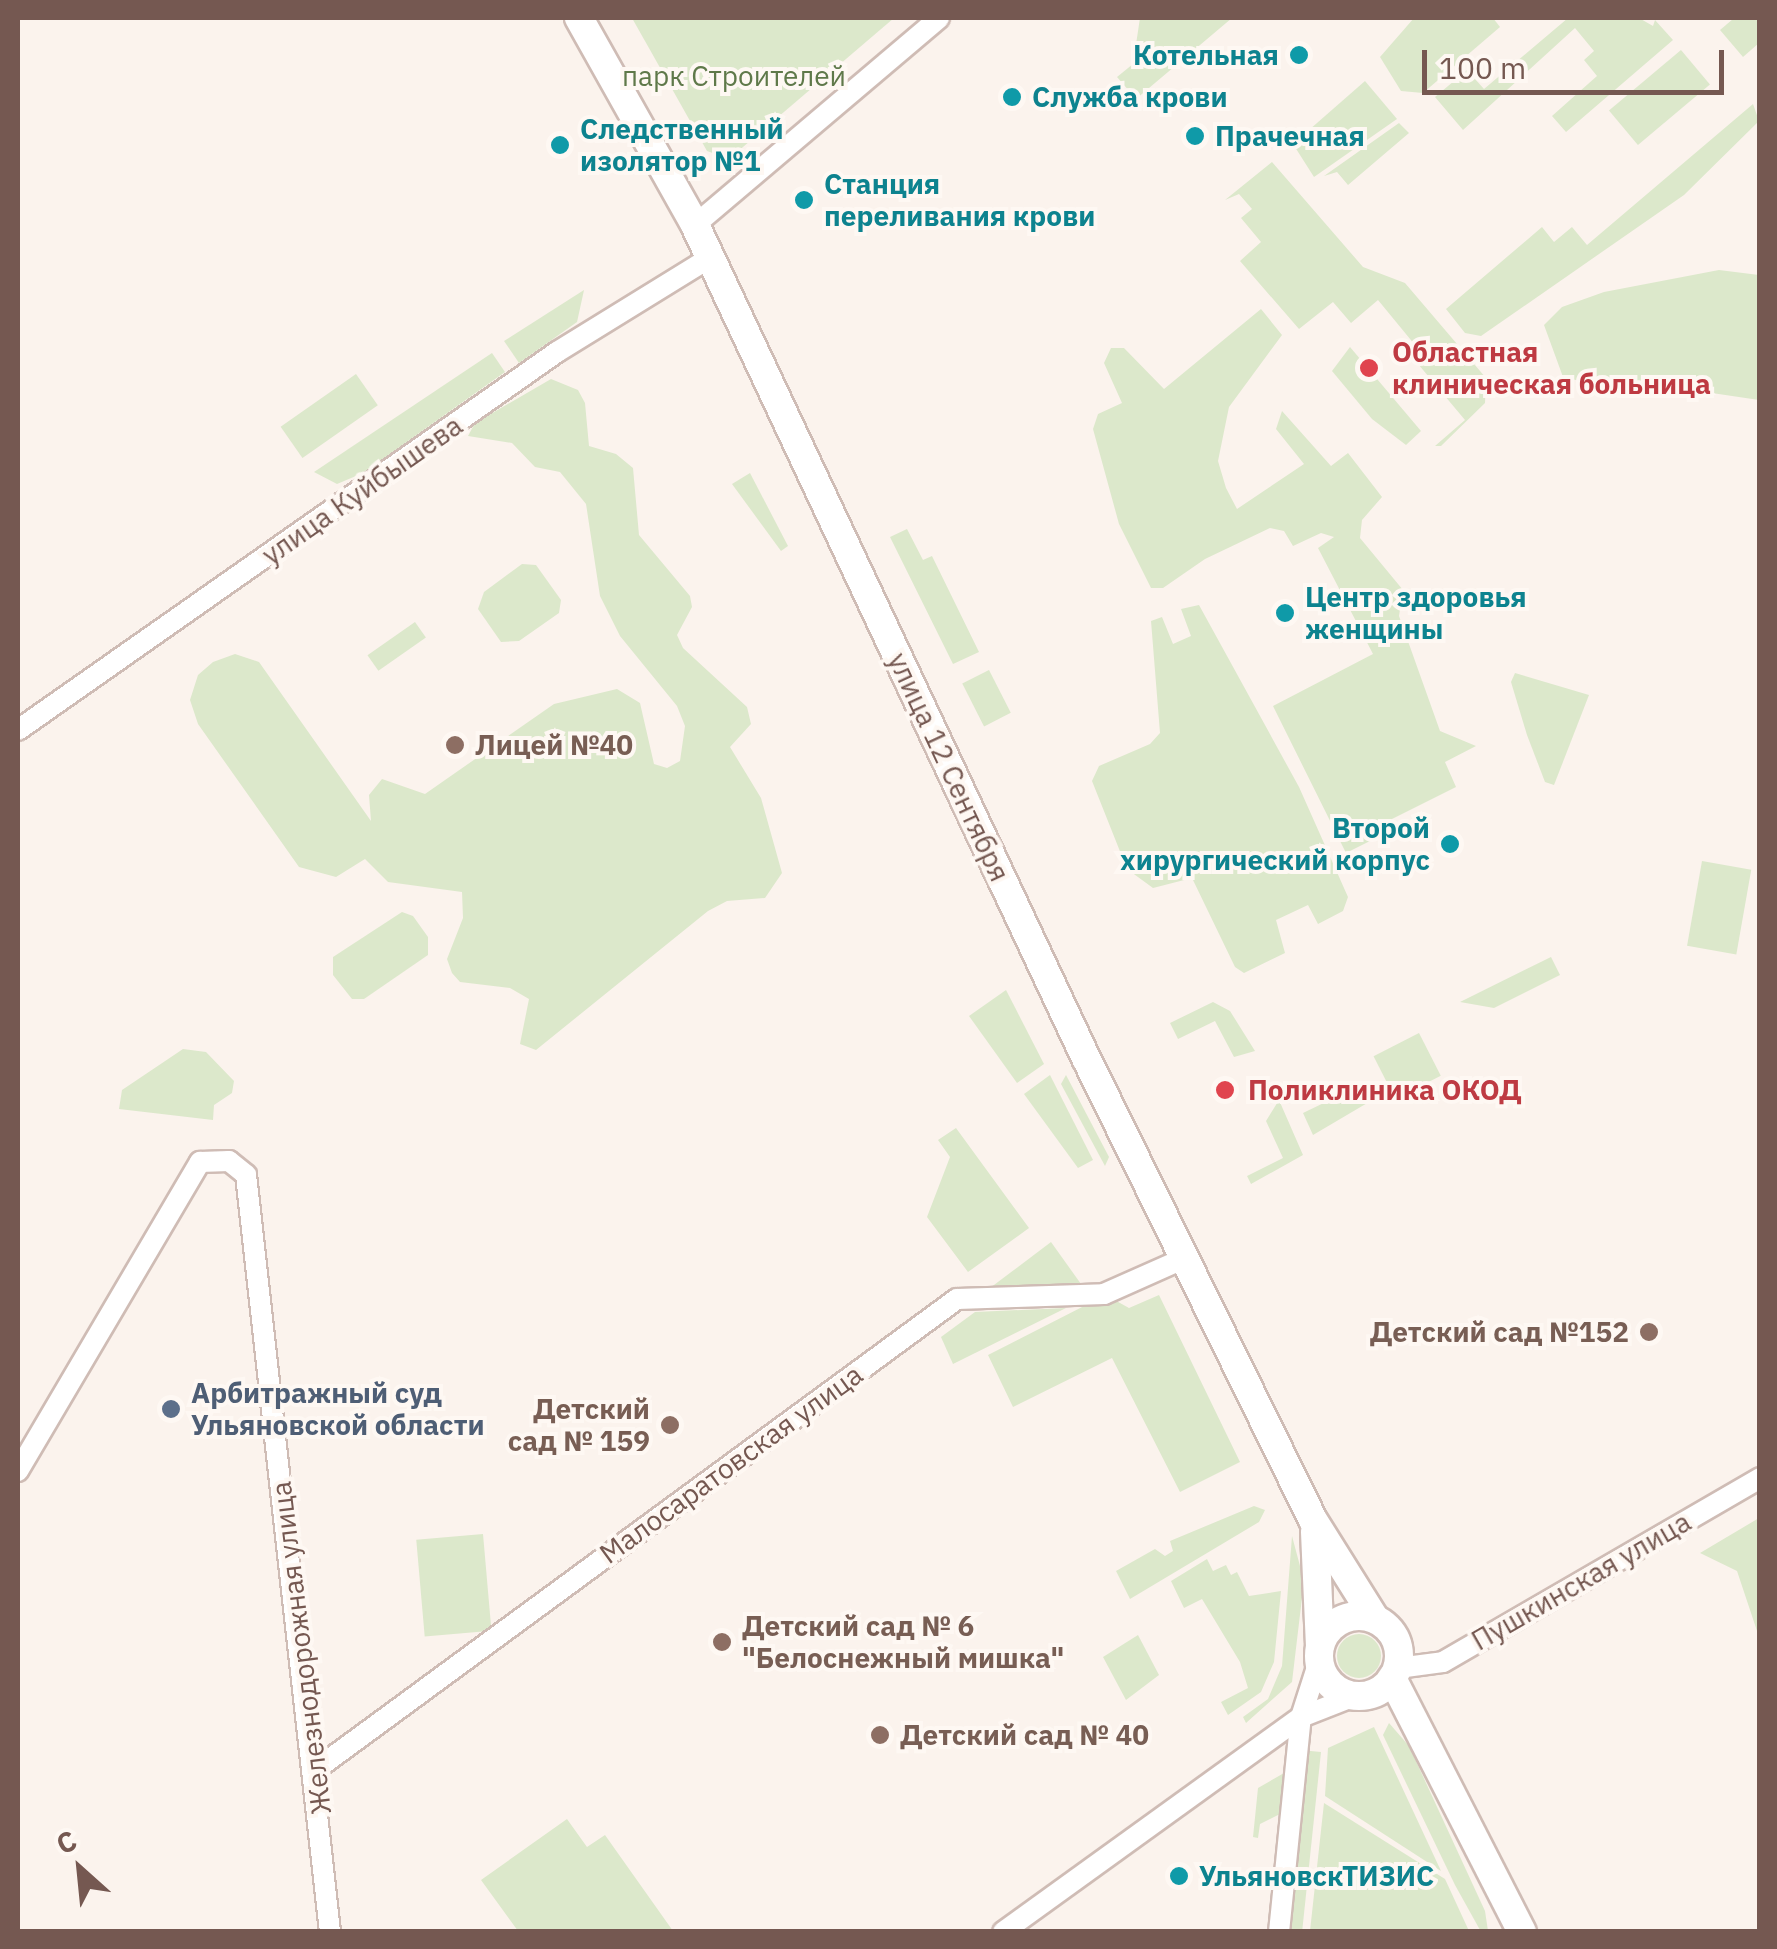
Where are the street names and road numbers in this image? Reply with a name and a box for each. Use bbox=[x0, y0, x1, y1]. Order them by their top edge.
street label: улица Куйбышева bbox=[255, 408, 469, 572]
street label: улица 12 Сентября bbox=[881, 647, 1017, 887]
street label: Малосаратовская улица bbox=[593, 1357, 869, 1571]
street label: Железнодорожная улица bbox=[264, 1480, 338, 1816]
street label: Пушкинская улица bbox=[1465, 1505, 1697, 1657]

